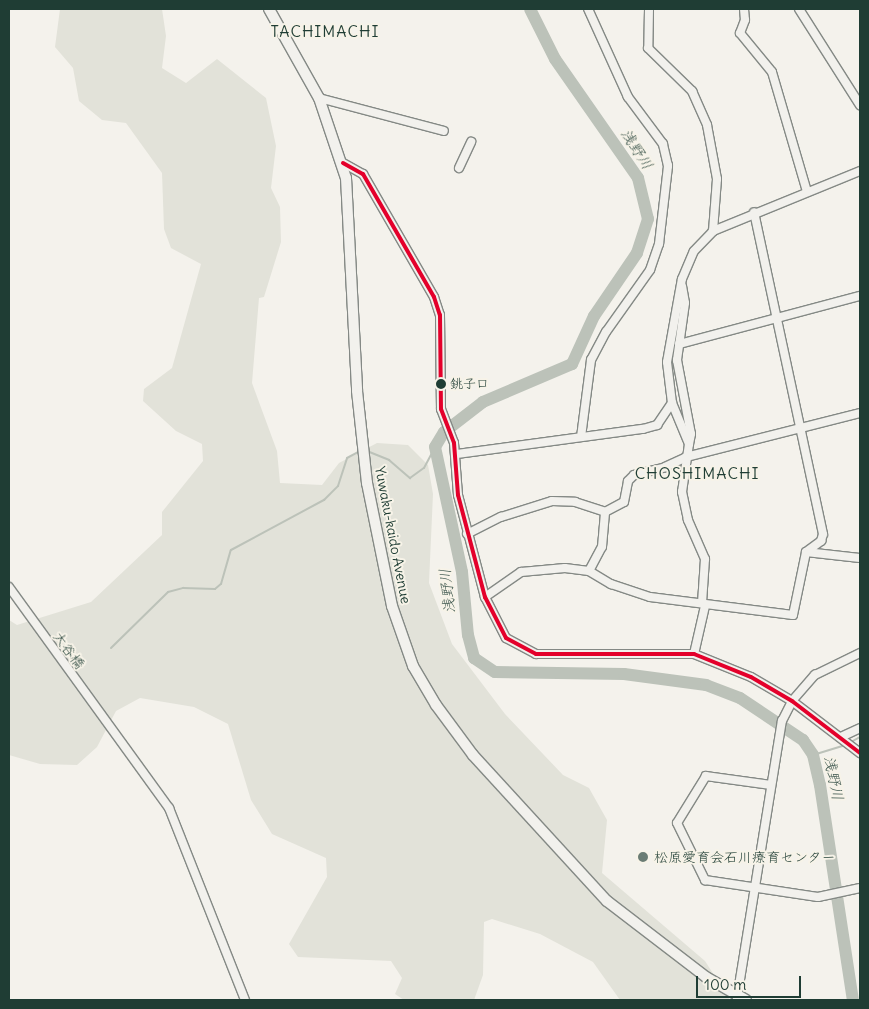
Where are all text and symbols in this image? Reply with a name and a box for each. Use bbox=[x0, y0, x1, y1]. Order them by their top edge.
district label: TACHIMACHI bbox=[269, 21, 381, 41]
water label: 浅野川 bbox=[617, 125, 657, 173]
place label: 銚子口 bbox=[450, 376, 489, 392]
marker: 銚子口 bbox=[436, 379, 446, 389]
district label: CHOSHIMACHI bbox=[633, 463, 761, 483]
street label: Yuwaku-kaido Avenue bbox=[371, 465, 415, 605]
water label: 浅野川 bbox=[435, 568, 459, 614]
street label: 大谷橋 bbox=[50, 628, 88, 672]
water label: 浅野川 bbox=[821, 754, 847, 802]
place label: 松原愛育会石川療育センター bbox=[654, 849, 836, 865]
marker: 松原愛育会石川療育センター bbox=[636, 850, 650, 864]
scale bar bbox=[699, 966, 804, 998]
text: 100 m bbox=[704, 975, 746, 994]

